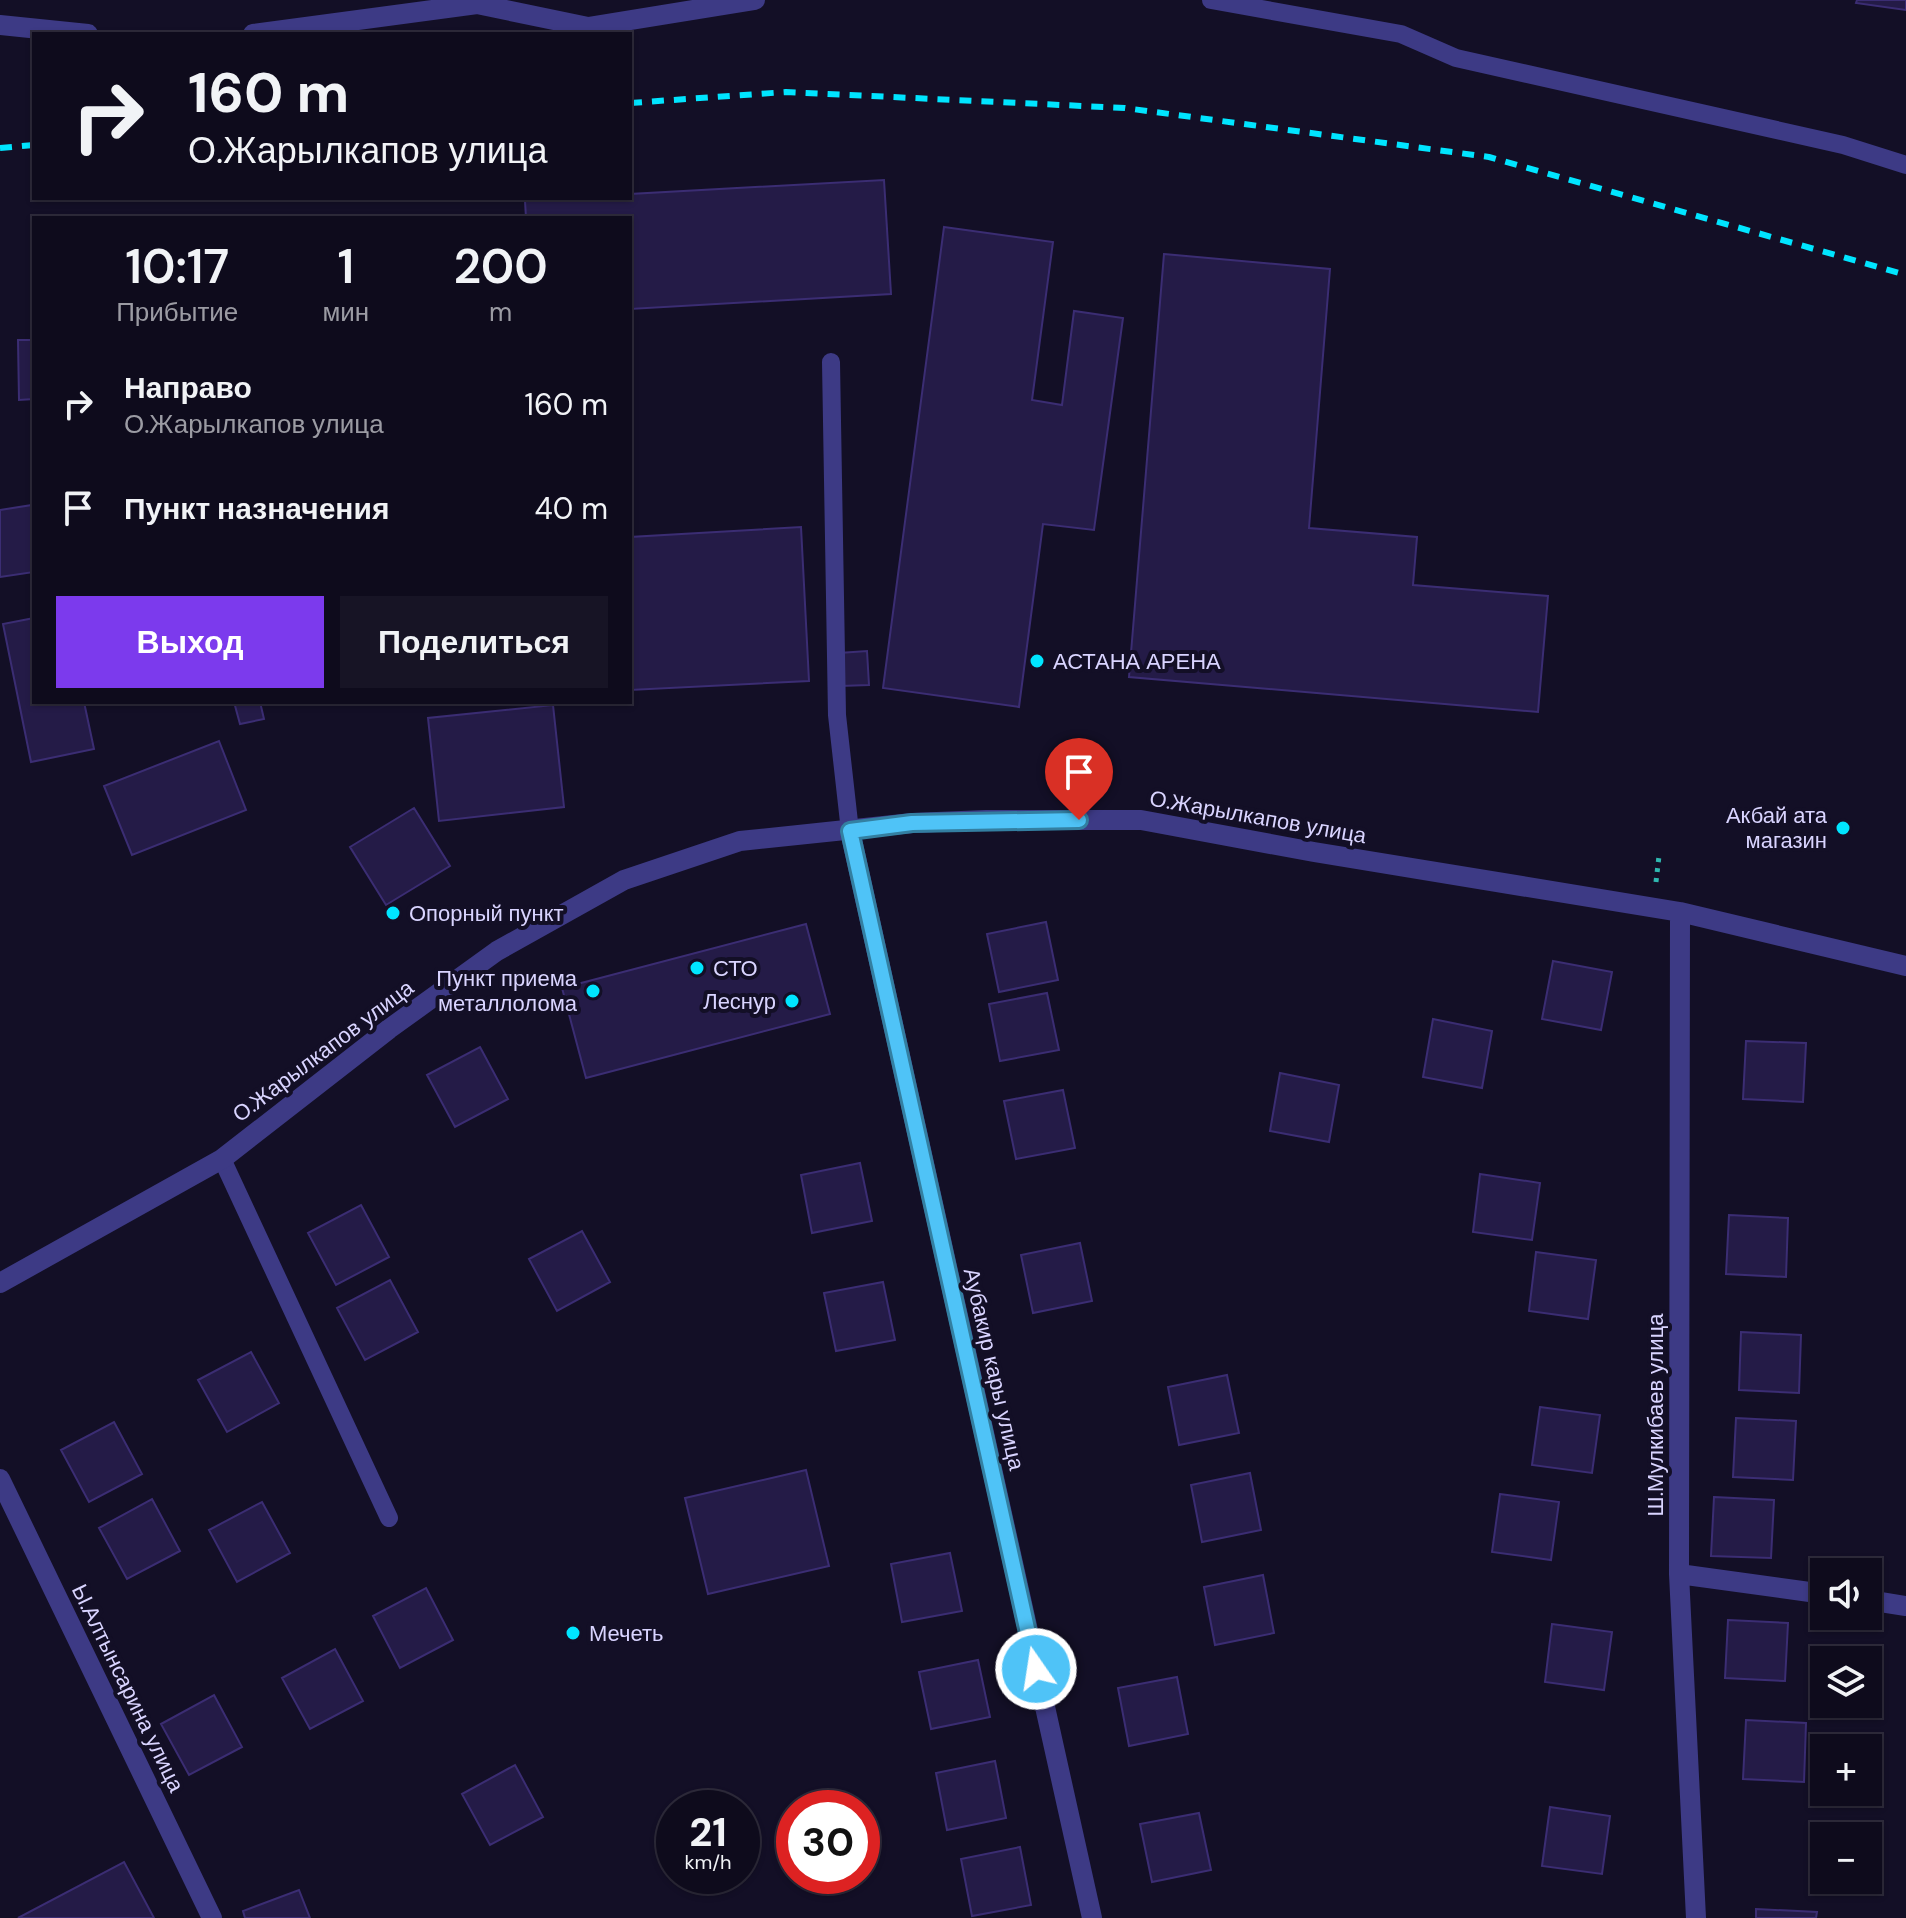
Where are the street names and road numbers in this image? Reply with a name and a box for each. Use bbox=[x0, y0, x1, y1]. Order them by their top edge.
street label: О.Жарылкапов улица bbox=[1147, 784, 1369, 850]
street label: О.Жарылкапов улица bbox=[227, 973, 420, 1129]
street label: Аубакир кары улица bbox=[957, 1265, 1032, 1474]
street label: Ш.Мулкибаев улица bbox=[1641, 1313, 1670, 1516]
street label: Ы.Алтынсарина улица bbox=[65, 1579, 191, 1797]

